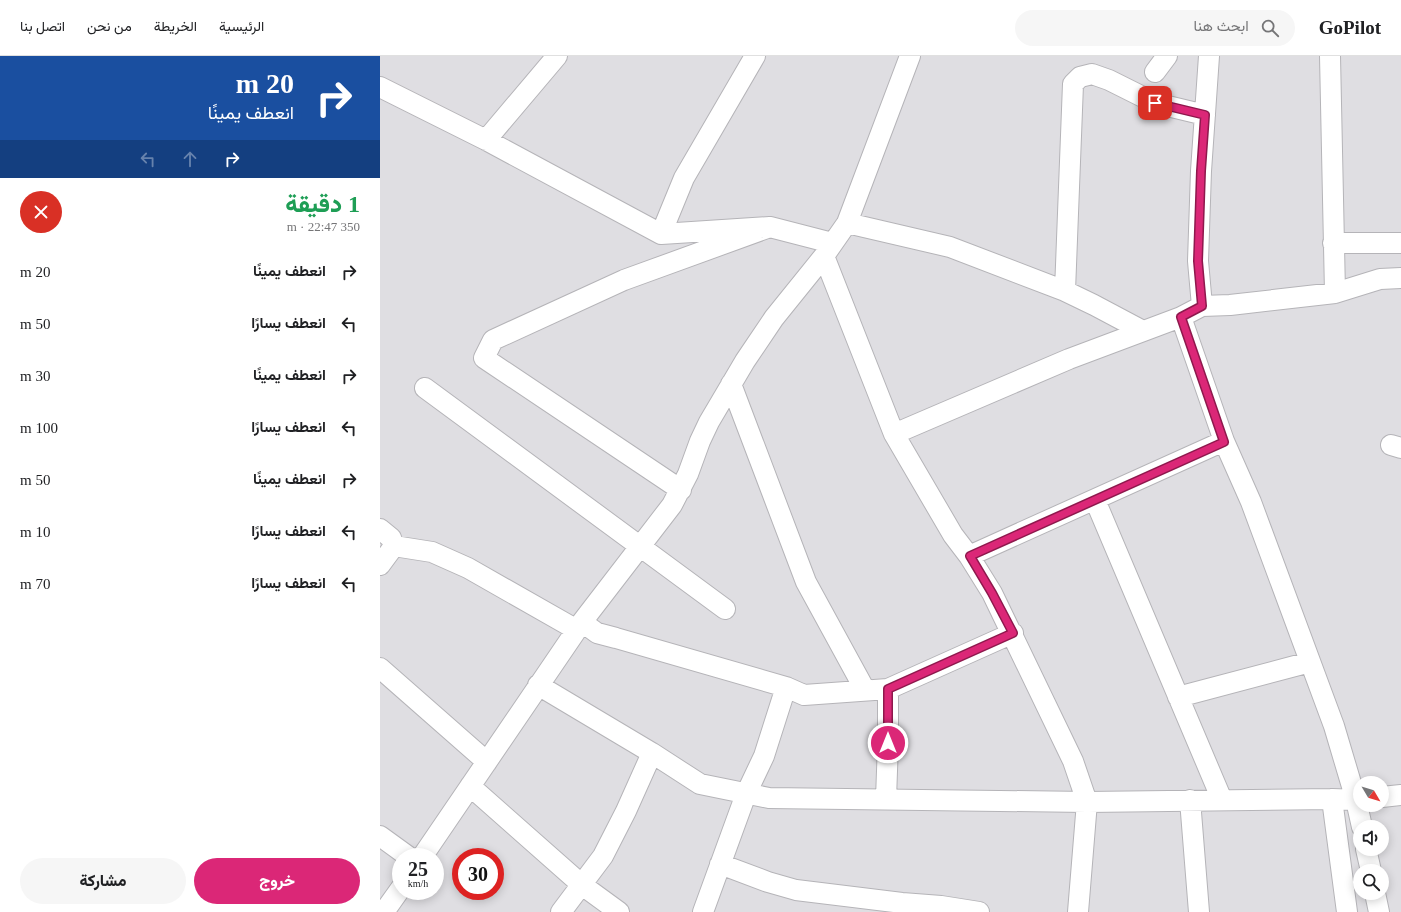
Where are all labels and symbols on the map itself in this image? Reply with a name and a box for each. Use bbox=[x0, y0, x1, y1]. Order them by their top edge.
pin bbox=[1138, 86, 1172, 120]
position arrow bbox=[867, 722, 909, 764]
north arrow bbox=[1353, 776, 1389, 812]
speed limit sign: 30 bbox=[452, 848, 504, 900]

